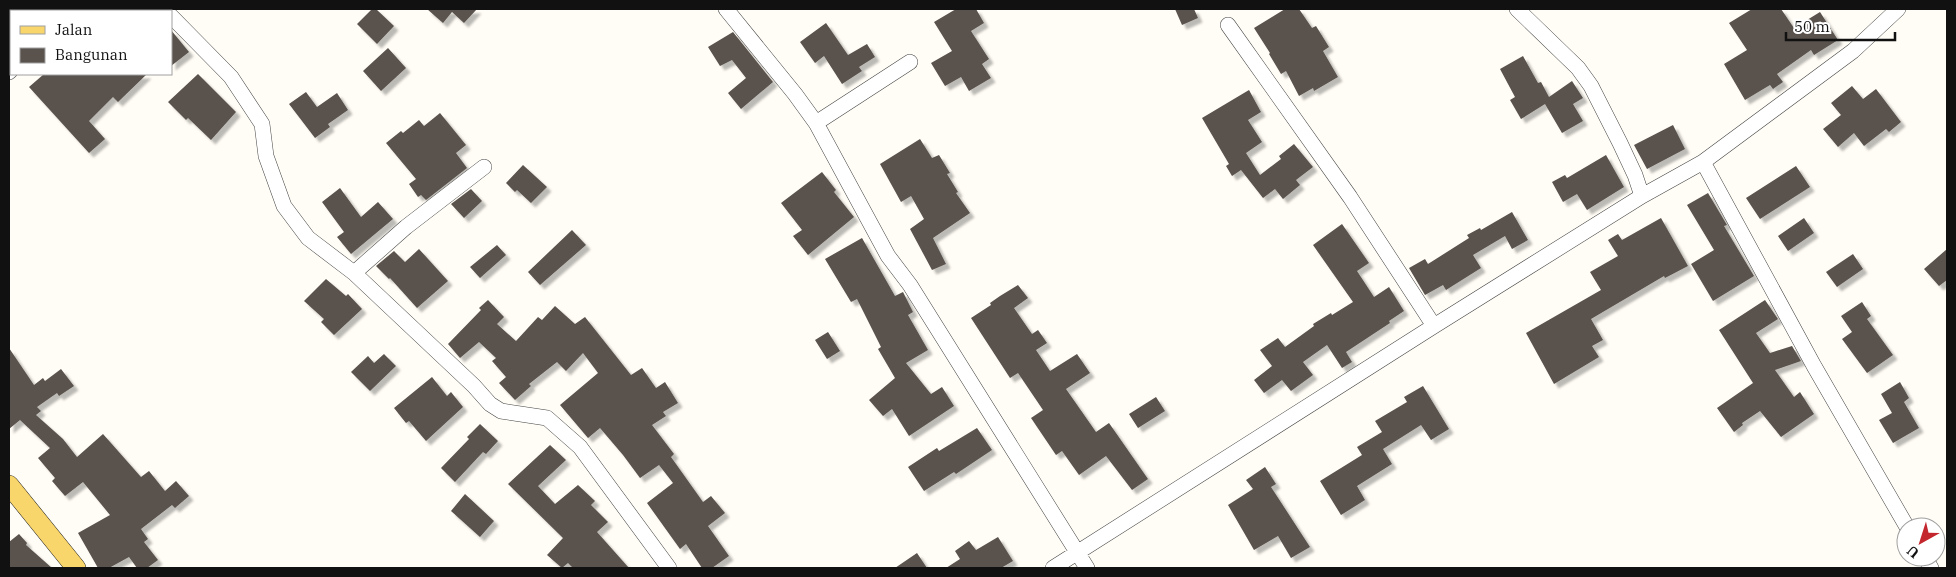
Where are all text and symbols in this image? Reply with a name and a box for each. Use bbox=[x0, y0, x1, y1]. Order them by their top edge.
legend bbox=[10, 10, 172, 75]
scale bar bbox=[1786, 10, 1895, 42]
text: 50 m bbox=[1794, 17, 1830, 36]
text: Jalan bbox=[55, 20, 93, 39]
text: Bangunan bbox=[55, 45, 128, 64]
north arrow bbox=[1896, 517, 1946, 567]
text: U bbox=[1903, 542, 1923, 562]

